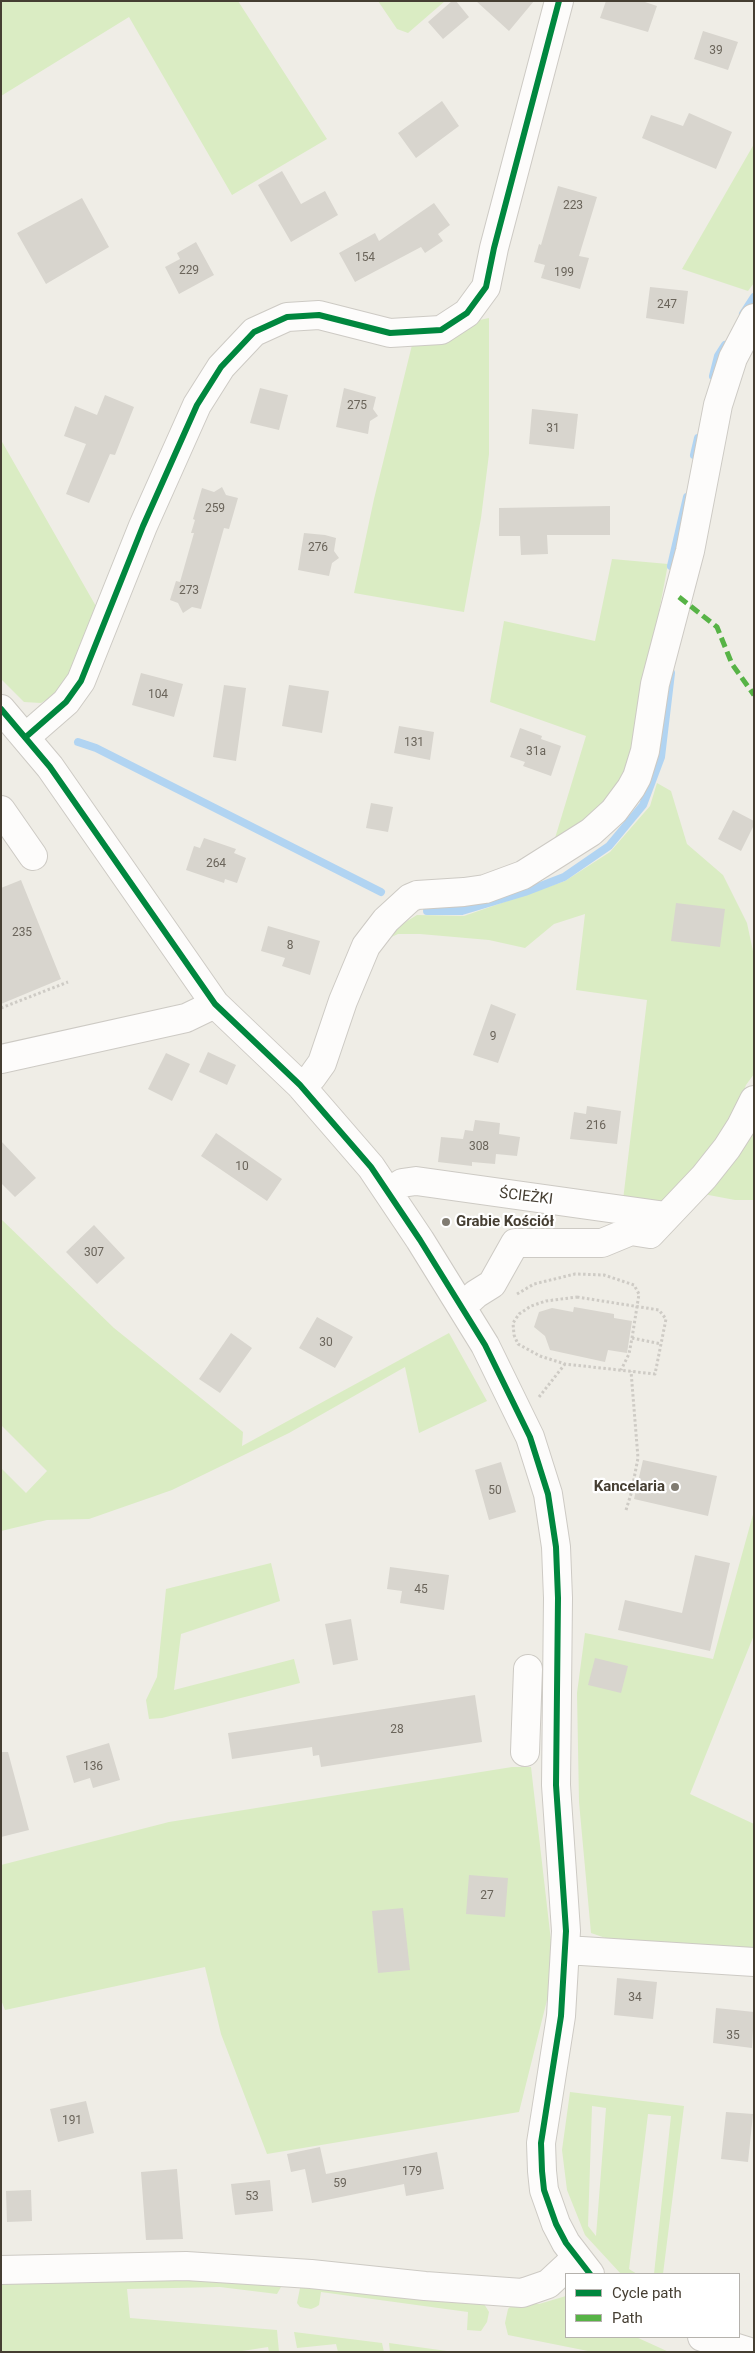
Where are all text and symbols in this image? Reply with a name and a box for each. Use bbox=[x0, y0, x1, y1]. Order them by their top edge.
house number: 39 bbox=[709, 44, 723, 58]
house number: 223 bbox=[563, 199, 583, 213]
house number: 154 bbox=[355, 251, 375, 265]
house number: 229 bbox=[179, 264, 199, 278]
house number: 199 bbox=[554, 266, 574, 280]
house number: 247 bbox=[657, 298, 677, 312]
house number: 275 bbox=[347, 399, 367, 413]
house number: 31 bbox=[546, 422, 560, 436]
house number: 259 bbox=[205, 502, 225, 516]
house number: 276 bbox=[308, 541, 328, 555]
house number: 273 bbox=[179, 584, 199, 598]
house number: 104 bbox=[148, 688, 168, 702]
house number: 131 bbox=[404, 736, 424, 750]
house number: 31a bbox=[526, 745, 546, 759]
house number: 264 bbox=[206, 857, 226, 871]
house number: 235 bbox=[12, 926, 32, 940]
house number: 8 bbox=[287, 939, 293, 953]
house number: 9 bbox=[490, 1030, 496, 1044]
house number: 216 bbox=[586, 1119, 606, 1133]
house number: 308 bbox=[469, 1140, 489, 1154]
house number: 10 bbox=[235, 1160, 249, 1174]
street label: ŚCIEŻKI bbox=[498, 1185, 554, 1209]
place label: Grabie Kościół bbox=[456, 1213, 554, 1231]
marker: Grabie Kościół bbox=[440, 1216, 452, 1228]
house number: 307 bbox=[84, 1246, 104, 1260]
house number: 30 bbox=[319, 1336, 333, 1350]
place label: Kancelaria bbox=[594, 1478, 665, 1496]
marker: Kancelaria bbox=[669, 1481, 681, 1493]
house number: 50 bbox=[488, 1484, 502, 1498]
house number: 45 bbox=[414, 1583, 428, 1597]
house number: 28 bbox=[390, 1723, 404, 1737]
house number: 136 bbox=[83, 1760, 103, 1774]
house number: 27 bbox=[480, 1889, 494, 1903]
house number: 34 bbox=[628, 1991, 642, 2005]
house number: 35 bbox=[726, 2029, 740, 2043]
house number: 191 bbox=[62, 2114, 82, 2128]
house number: 179 bbox=[402, 2165, 422, 2179]
house number: 59 bbox=[333, 2177, 347, 2191]
house number: 53 bbox=[245, 2190, 259, 2204]
legend bbox=[565, 2273, 740, 2338]
text: Cycle path bbox=[612, 2284, 682, 2302]
text: Path bbox=[612, 2309, 643, 2327]

